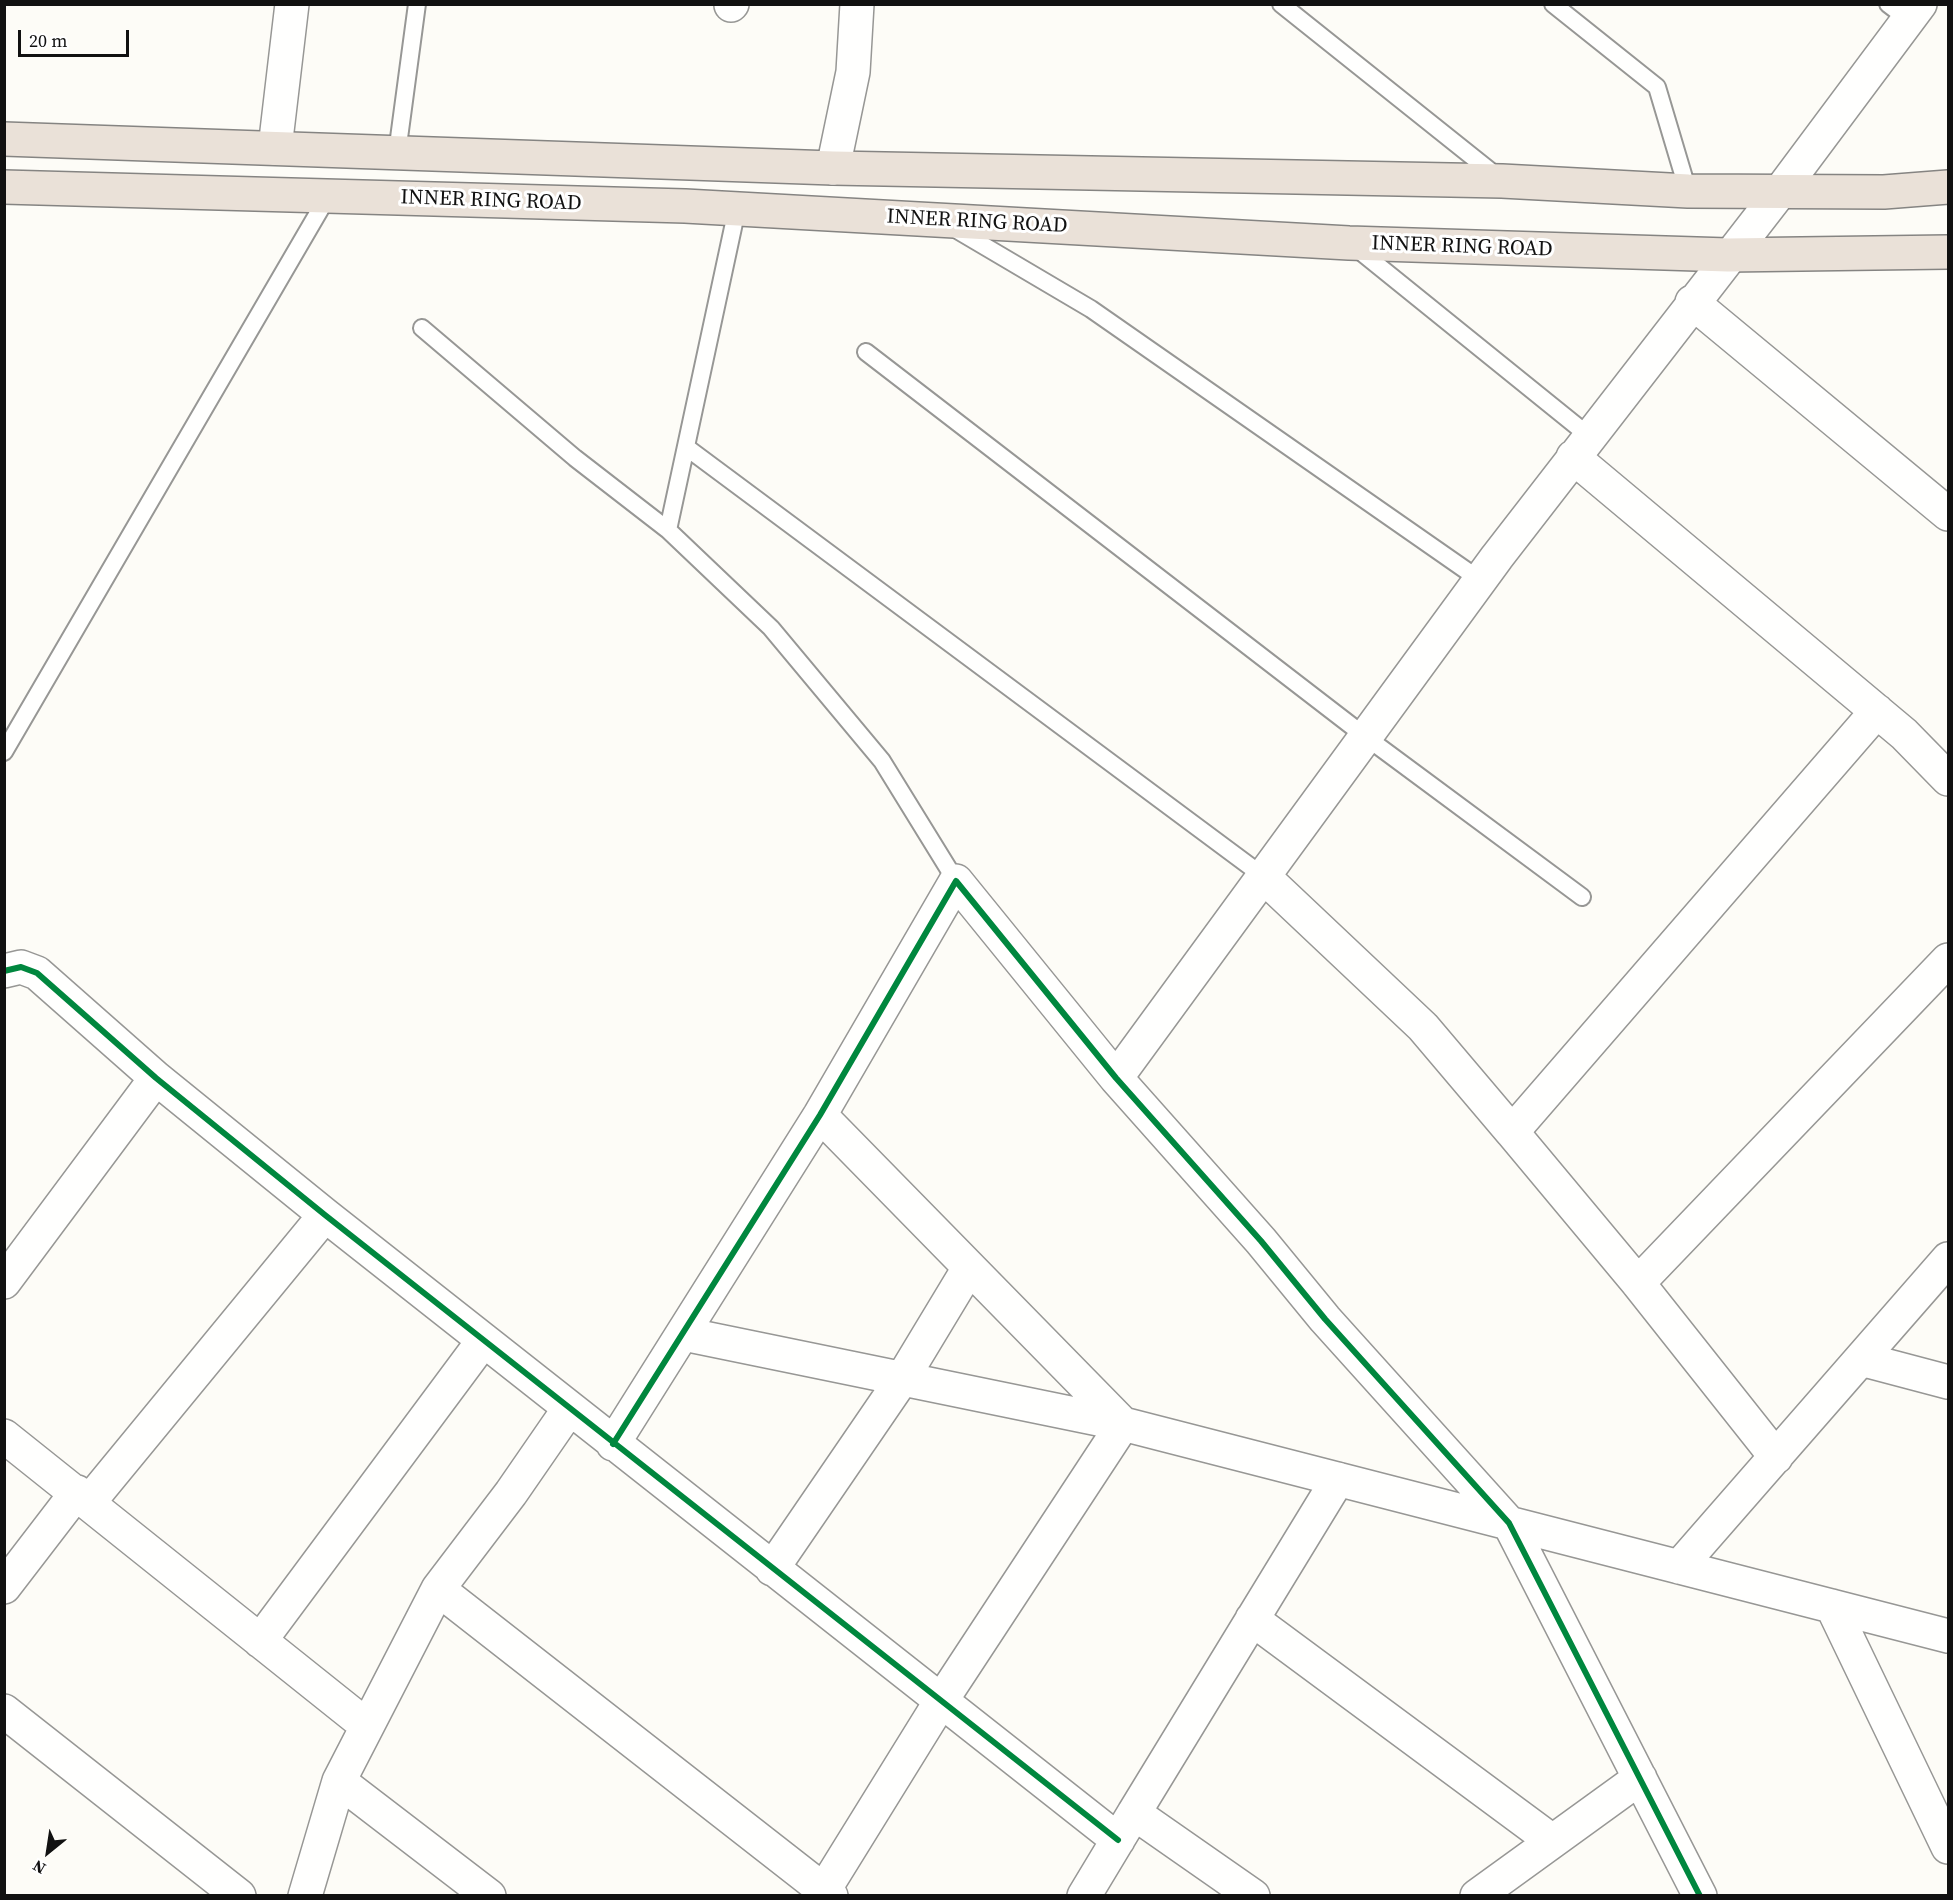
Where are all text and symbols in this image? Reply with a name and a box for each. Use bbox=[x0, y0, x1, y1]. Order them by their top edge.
scale bar bbox=[21, 18, 132, 56]
text: 20 m bbox=[29, 28, 67, 53]
street label: INNER RING ROAD bbox=[400, 185, 582, 217]
street label: INNER RING ROAD bbox=[886, 205, 1068, 239]
street label: INNER RING ROAD bbox=[1371, 231, 1553, 263]
north arrow bbox=[18, 1822, 78, 1882]
text: N bbox=[28, 1855, 50, 1880]

